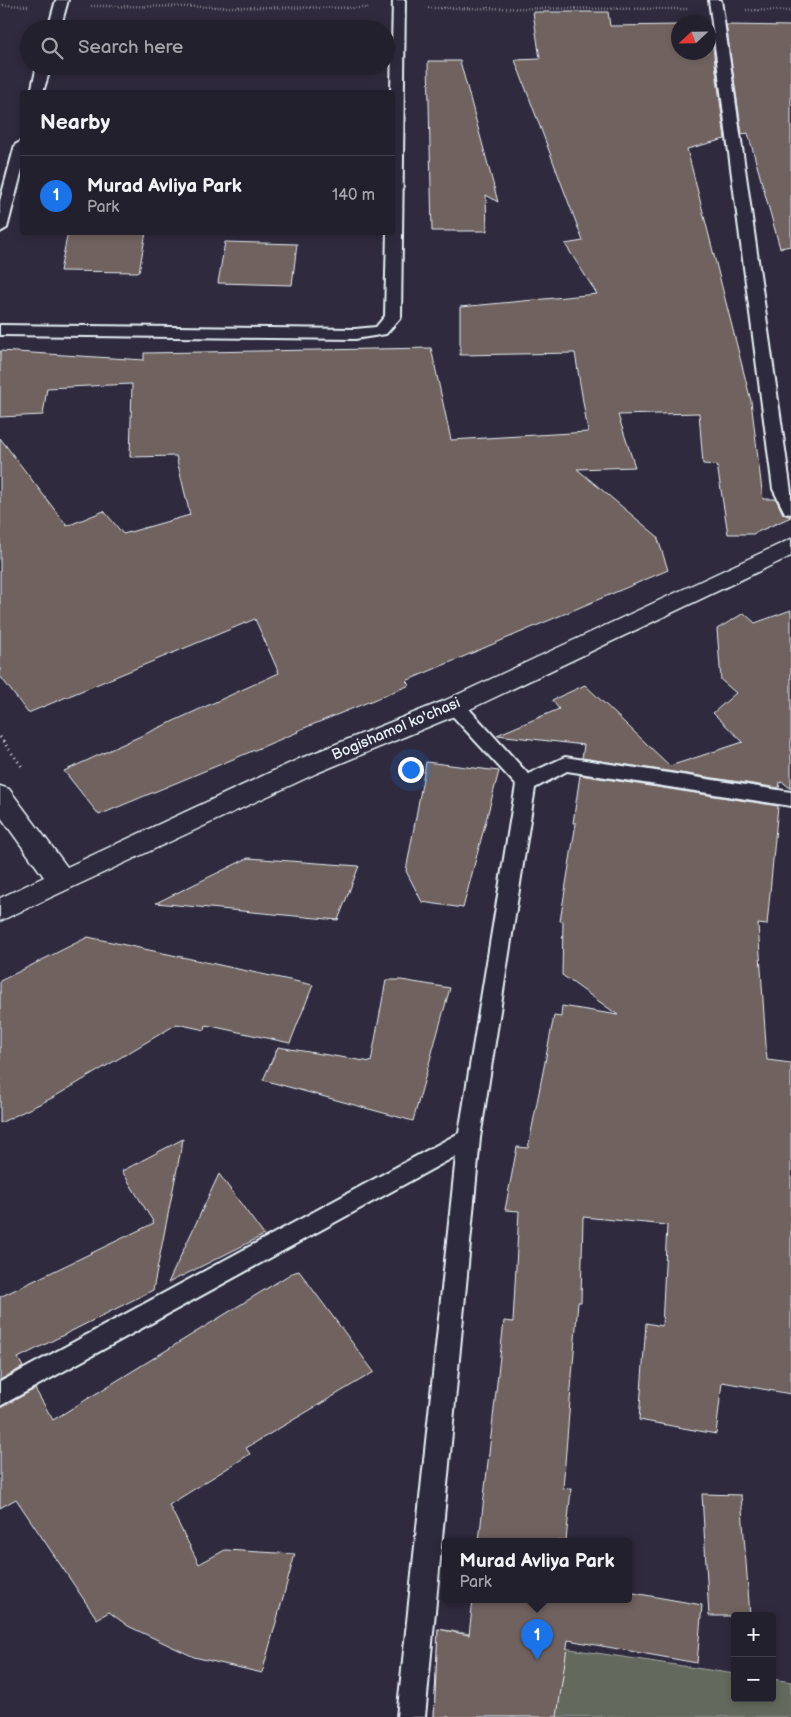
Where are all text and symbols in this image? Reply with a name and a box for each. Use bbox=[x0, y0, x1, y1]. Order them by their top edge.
north arrow bbox=[671, 15, 716, 60]
search box bbox=[20, 20, 395, 75]
icon: search bbox=[38, 34, 66, 62]
text: Search here bbox=[78, 36, 183, 59]
text: Nearby bbox=[40, 110, 110, 135]
text: Murad Avliya Park bbox=[87, 175, 242, 198]
text: 1 bbox=[53, 186, 59, 205]
text: 140 m bbox=[332, 186, 375, 205]
text: Park bbox=[87, 198, 119, 217]
street label: Bogishamol ko'chasi bbox=[329, 693, 463, 765]
your location bbox=[398, 757, 424, 783]
popup bbox=[442, 1538, 632, 1603]
text: Murad Avliya Park bbox=[460, 1550, 614, 1573]
text: Park bbox=[460, 1573, 492, 1592]
map controls bbox=[731, 1612, 776, 1702]
button: + bbox=[731, 1612, 776, 1657]
pin: 1 bbox=[521, 1619, 553, 1660]
button: − bbox=[731, 1657, 776, 1702]

